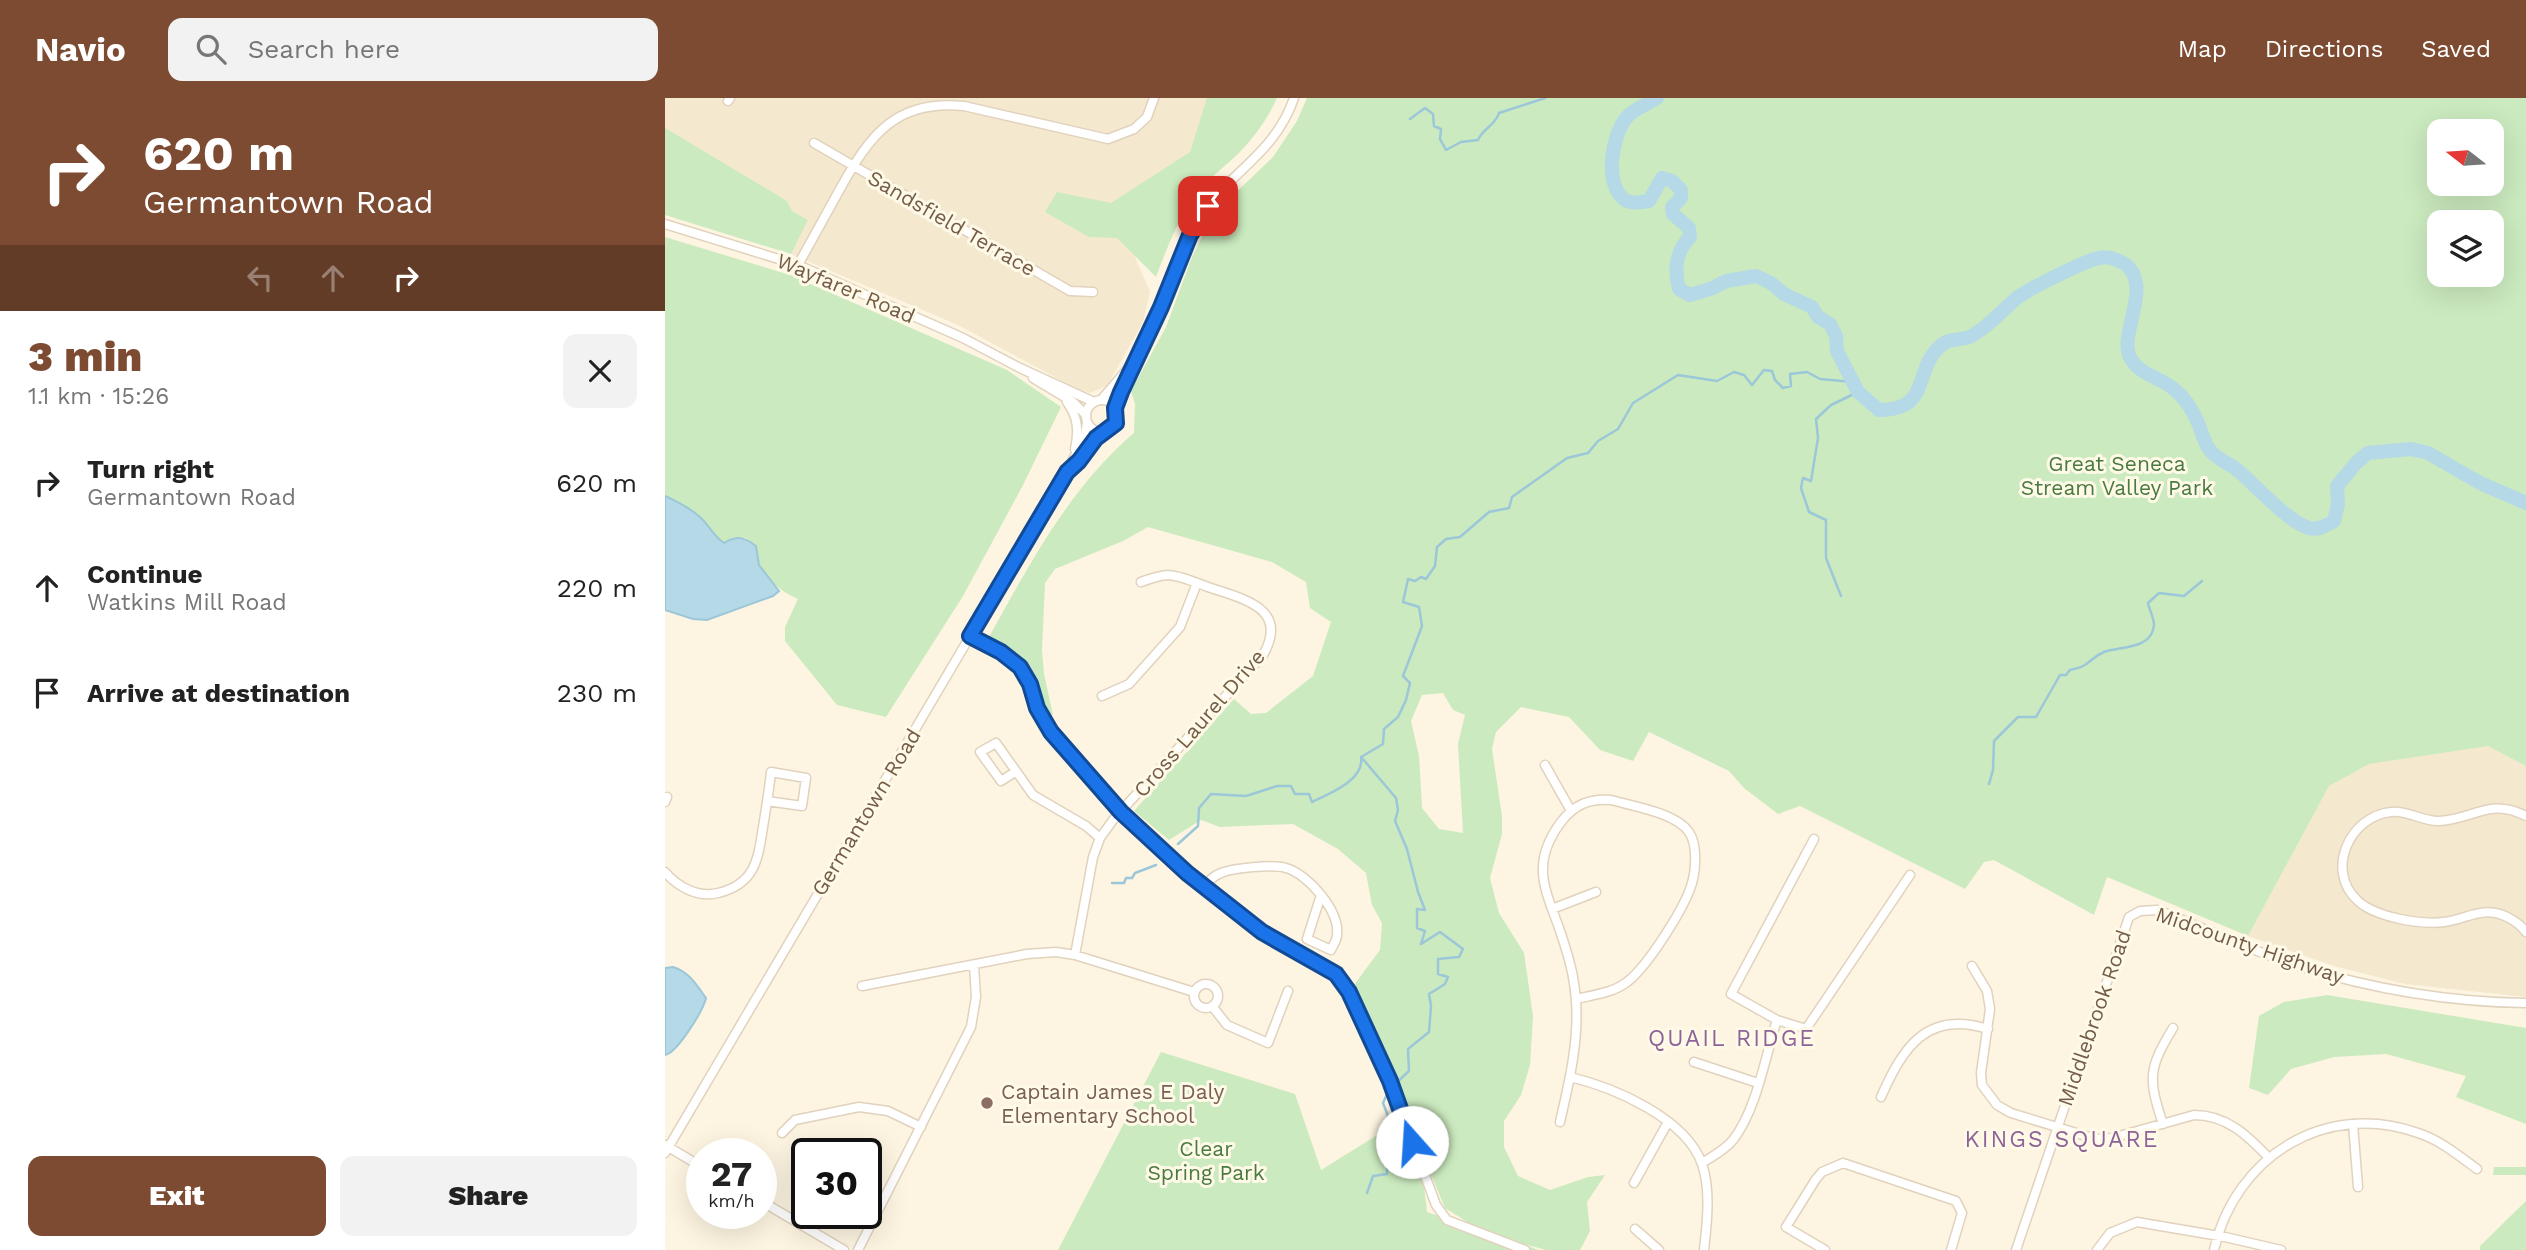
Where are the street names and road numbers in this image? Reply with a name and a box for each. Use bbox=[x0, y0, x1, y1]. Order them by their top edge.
street label: Sandsfield Terrace bbox=[864, 165, 1040, 281]
street label: Wayfarer Road bbox=[773, 248, 919, 328]
street label: Cross Laurel Drive bbox=[1128, 644, 1270, 802]
street label: Germantown Road bbox=[806, 724, 926, 900]
street label: Midcounty Highway bbox=[2153, 901, 2348, 989]
street label: Middlebrook Road bbox=[2052, 927, 2136, 1109]

